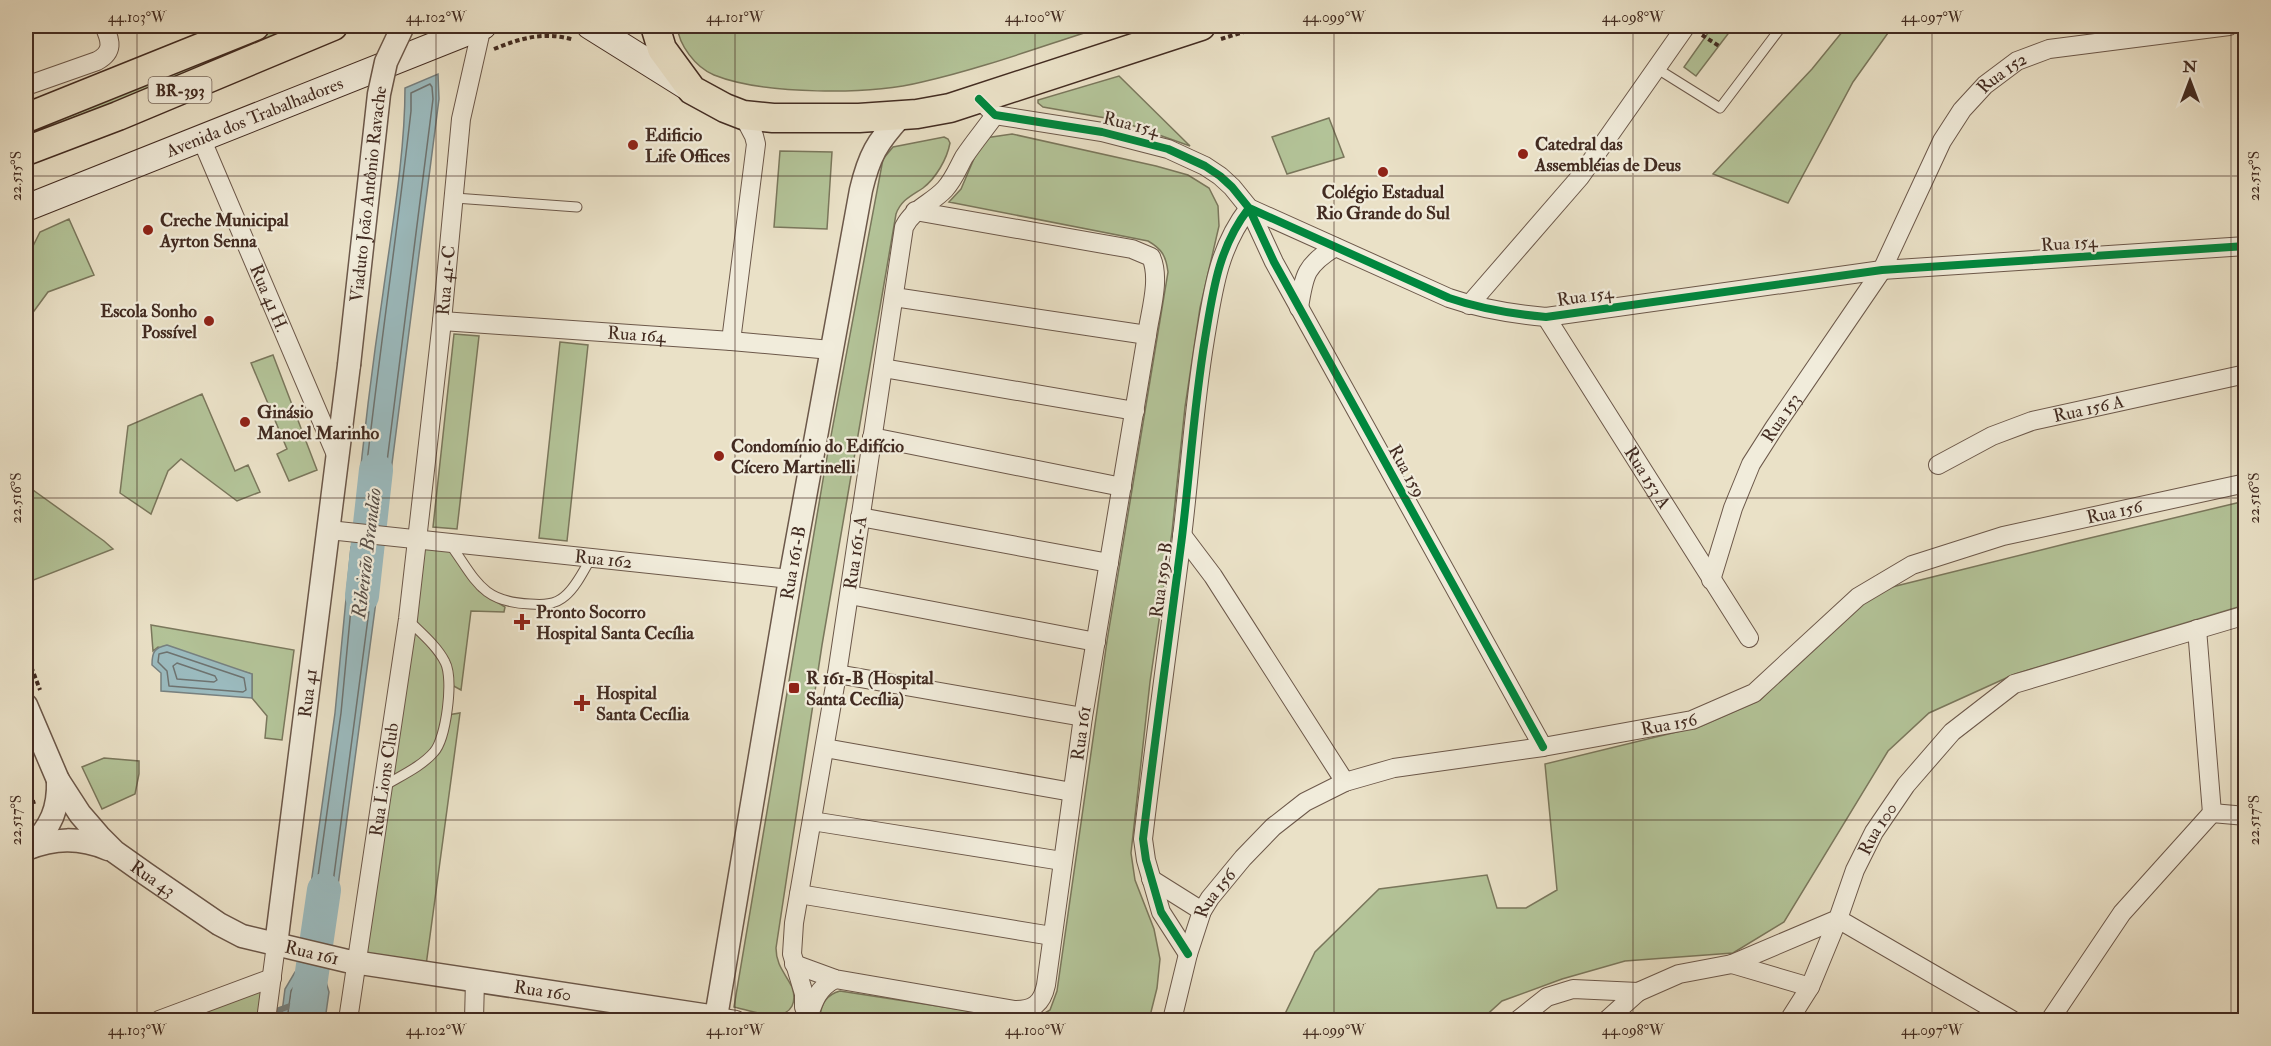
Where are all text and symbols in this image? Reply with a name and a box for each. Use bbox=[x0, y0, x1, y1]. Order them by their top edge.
text: 44.103°W bbox=[108, 8, 167, 27]
text: 44.102°W bbox=[406, 8, 467, 27]
text: 44.101°W bbox=[706, 8, 765, 27]
text: 44.100°W bbox=[1005, 8, 1066, 27]
text: 44.099°W bbox=[1302, 8, 1366, 27]
text: 44.098°W bbox=[1602, 8, 1665, 27]
text: 44.097°W bbox=[1901, 8, 1964, 27]
street label: Rua 152 bbox=[1972, 47, 2030, 99]
north arrow bbox=[2160, 51, 2220, 111]
text: N bbox=[2182, 57, 2198, 77]
street label: Avenida dos Trabalhadores bbox=[162, 72, 347, 163]
road number: BR-393 bbox=[148, 77, 212, 103]
street label: Viaduto João Antônio Ravache bbox=[345, 83, 393, 304]
street label: Rua 154 bbox=[1101, 106, 1162, 143]
place label: Edificio Life Offices bbox=[645, 124, 730, 168]
place label: Catedral das Assembléias de Deus bbox=[1534, 133, 1681, 177]
marker: Edificio Life Offices bbox=[626, 138, 640, 152]
marker: Catedral das Assembléias de Deus bbox=[1516, 147, 1530, 161]
text: 22.515°S bbox=[7, 151, 26, 201]
text: 22.515°S bbox=[2245, 151, 2264, 201]
marker: Colégio Estadual Rio Grande do Sul bbox=[1376, 165, 1390, 179]
place label: Colégio Estadual Rio Grande do Sul bbox=[1316, 181, 1450, 225]
place label: Creche Municipal Ayrton Senna bbox=[159, 209, 289, 253]
marker: Creche Municipal Ayrton Senna bbox=[141, 223, 155, 237]
street label: Rua 154 bbox=[2040, 230, 2099, 257]
street label: Rua 41-C bbox=[432, 245, 461, 317]
street label: Rua 41 H. bbox=[244, 261, 293, 336]
street label: Rua 154 bbox=[1555, 281, 1616, 312]
place label: Escola Sonho Possível bbox=[100, 300, 197, 344]
marker: Escola Sonho Possível bbox=[202, 314, 216, 328]
street label: Rua 164 bbox=[607, 321, 668, 349]
street label: Rua 153 bbox=[1757, 389, 1806, 447]
street label: Rua 156 A bbox=[2051, 390, 2127, 428]
place label: Ginásio Manoel Marinho bbox=[256, 401, 379, 445]
marker: Ginásio Manoel Marinho bbox=[238, 415, 252, 429]
place label: Condomínio do Edifício Cícero Martinelli bbox=[731, 435, 904, 479]
street label: Rua 159 bbox=[1383, 441, 1430, 502]
street label: Rua 153 A bbox=[1619, 442, 1676, 514]
marker: Condomínio do Edifício Cícero Martinelli bbox=[712, 449, 726, 463]
text: 22.516°S bbox=[7, 473, 26, 523]
text: 22.516°S bbox=[2245, 473, 2264, 523]
water label: Ribeirão Brandão bbox=[346, 486, 387, 621]
street label: Rua 156 bbox=[2084, 495, 2145, 529]
street label: Rua 161-A bbox=[839, 514, 873, 591]
street label: Rua 161-B bbox=[776, 524, 811, 601]
street label: Rua 159-B bbox=[1145, 541, 1178, 619]
street label: Rua 162 bbox=[573, 545, 633, 574]
place label: Pronto Socorro Hospital Santa Cecília bbox=[536, 601, 694, 645]
marker: Pronto Socorro Hospital Santa Cecília bbox=[513, 613, 531, 631]
street label: Rua 41 bbox=[294, 667, 323, 719]
place label: R 161-B (Hospital Santa Cecília) bbox=[806, 667, 934, 711]
marker: R 161-B (Hospital Santa Cecília) bbox=[787, 681, 801, 695]
place label: Hospital Santa Cecília bbox=[596, 682, 690, 726]
marker: Hospital Santa Cecília bbox=[573, 694, 591, 712]
street label: Rua 161 bbox=[1066, 704, 1097, 762]
street label: Rua 156 bbox=[1639, 708, 1702, 741]
street label: Rua Lions Club bbox=[365, 721, 404, 838]
text: 22.517°S bbox=[7, 795, 26, 845]
text: 22.517°S bbox=[2245, 795, 2264, 845]
street label: Rua 100 bbox=[1853, 798, 1903, 859]
street label: Rua 43 bbox=[125, 855, 180, 903]
street label: Rua 156 bbox=[1190, 863, 1242, 921]
street label: Rua 161 bbox=[282, 936, 341, 971]
street label: Rua 160 bbox=[512, 975, 573, 1007]
text: 44.103°W bbox=[108, 1021, 167, 1040]
text: 44.102°W bbox=[406, 1021, 467, 1040]
text: 44.101°W bbox=[706, 1021, 765, 1040]
text: 44.100°W bbox=[1005, 1021, 1066, 1040]
text: 44.099°W bbox=[1302, 1021, 1366, 1040]
text: 44.098°W bbox=[1602, 1021, 1665, 1040]
text: 44.097°W bbox=[1901, 1021, 1964, 1040]

